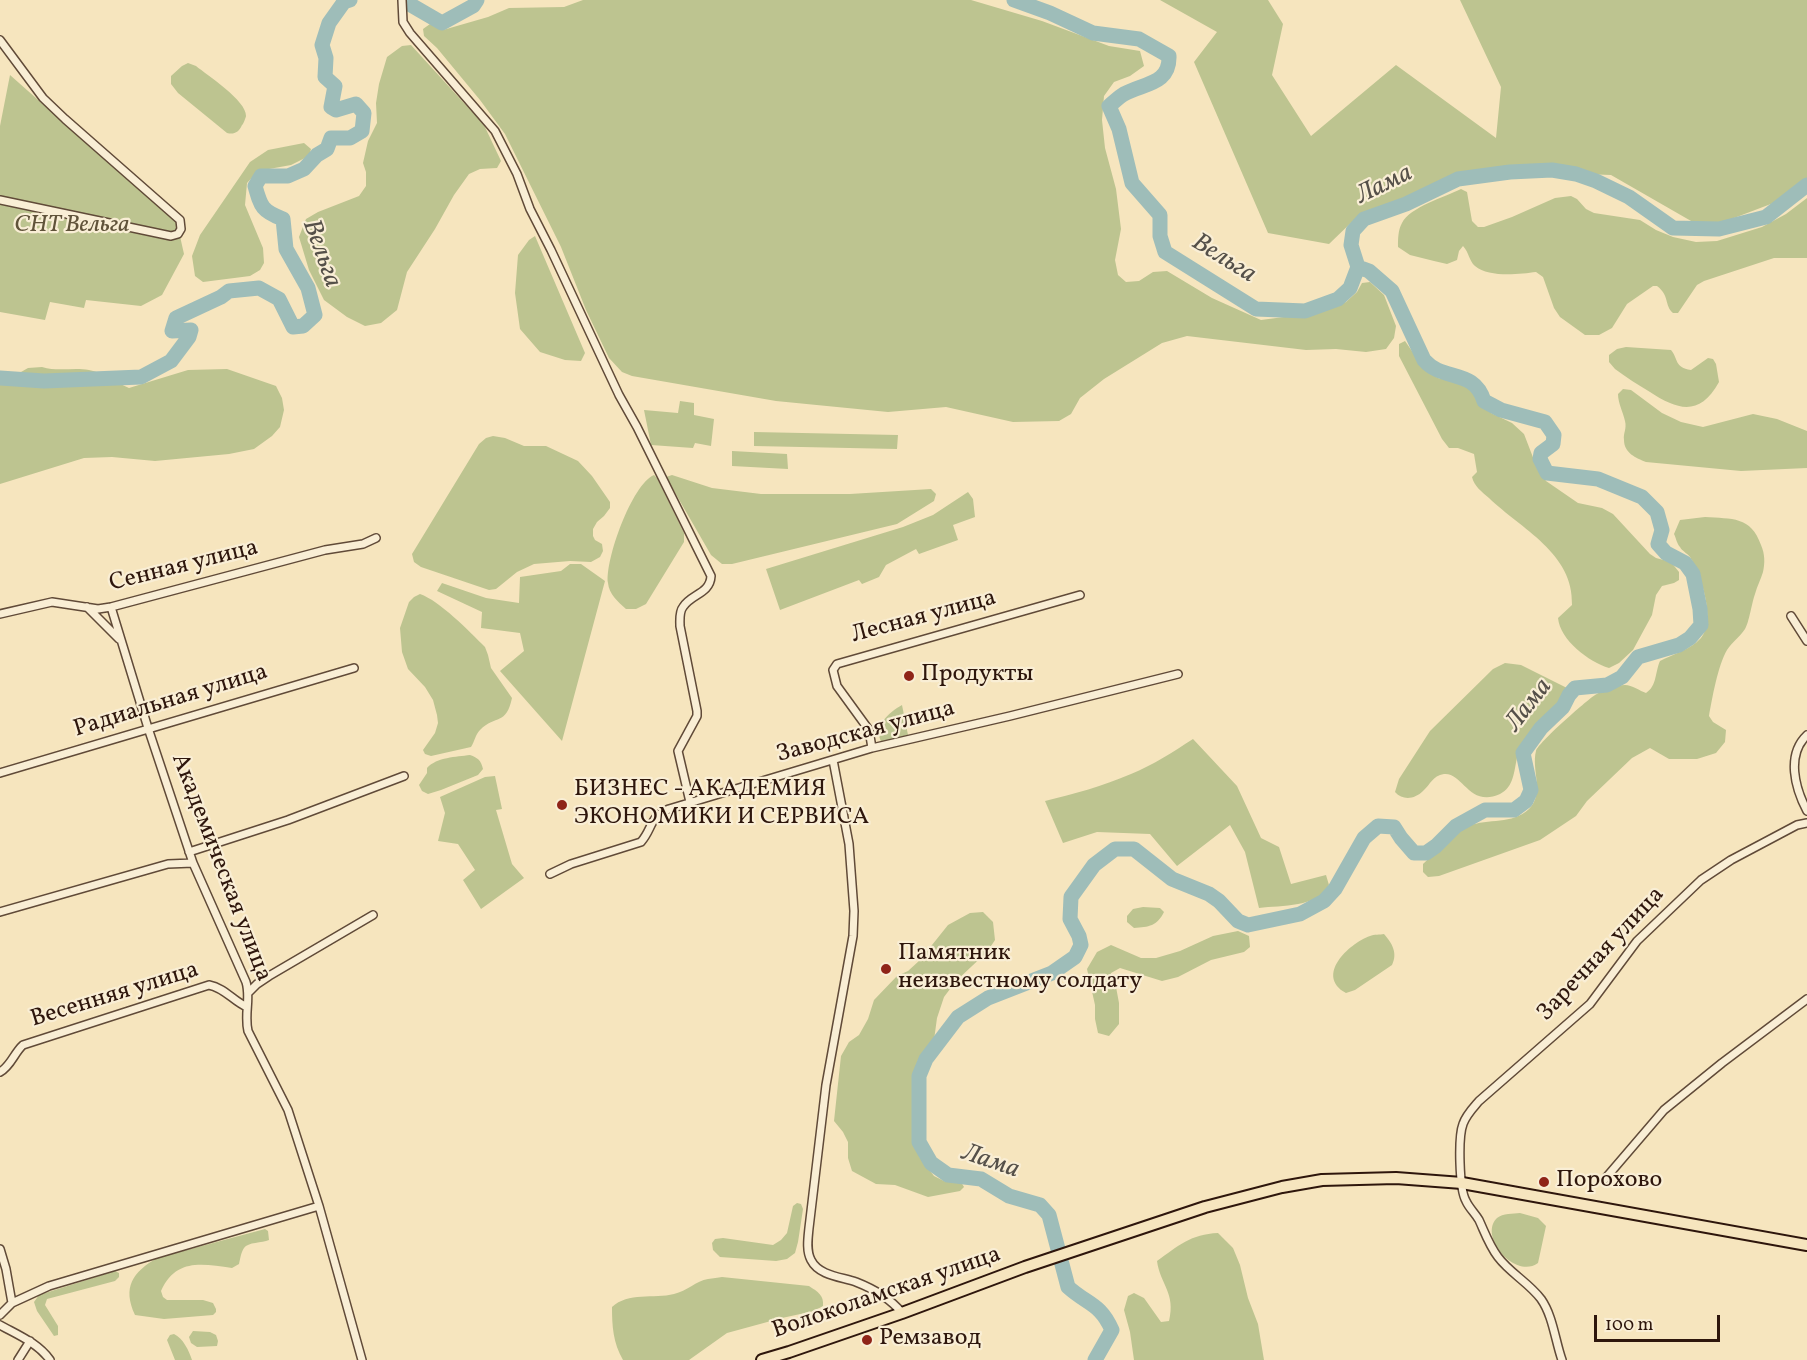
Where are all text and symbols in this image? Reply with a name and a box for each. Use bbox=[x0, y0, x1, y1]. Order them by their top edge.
water label: Лама bbox=[1352, 159, 1418, 213]
park label: СНТ Вельга bbox=[14, 213, 130, 241]
water label: Вельга bbox=[293, 216, 347, 292]
water label: Вельга bbox=[1185, 228, 1261, 292]
street label: Сенная улица bbox=[107, 535, 261, 599]
street label: Лесная улица bbox=[848, 585, 1000, 651]
street label: Радиальная улица bbox=[70, 659, 272, 745]
place label: Продукты bbox=[921, 662, 1033, 690]
marker: Продукты bbox=[902, 669, 916, 683]
water label: Лама bbox=[1500, 673, 1560, 739]
street label: Заводская улица bbox=[774, 695, 958, 771]
street label: Академическая улица bbox=[163, 750, 277, 986]
place label: БИЗНЕС - АКАДЕМИЯ ЭКОНОМИКИ И СЕРВИСА bbox=[574, 777, 869, 833]
marker: БИЗНЕС - АКАДЕМИЯ ЭКОНОМИКИ И СЕРВИСА bbox=[555, 798, 569, 812]
street label: Заречная улица bbox=[1532, 882, 1672, 1028]
place label: Памятник неизвестному солдату bbox=[898, 941, 1142, 997]
street label: Весенняя улица bbox=[27, 957, 203, 1035]
marker: Памятник неизвестному солдату bbox=[879, 962, 893, 976]
water label: Лама bbox=[957, 1139, 1023, 1187]
place label: Порохово bbox=[1556, 1168, 1662, 1196]
marker: Порохово bbox=[1537, 1175, 1551, 1189]
street label: Волоколамская улица bbox=[769, 1241, 1005, 1347]
scale bar bbox=[1597, 1303, 1723, 1341]
text: 100 m bbox=[1605, 1313, 1654, 1338]
place label: Ремзавод bbox=[879, 1326, 981, 1354]
marker: Ремзавод bbox=[860, 1333, 874, 1347]

